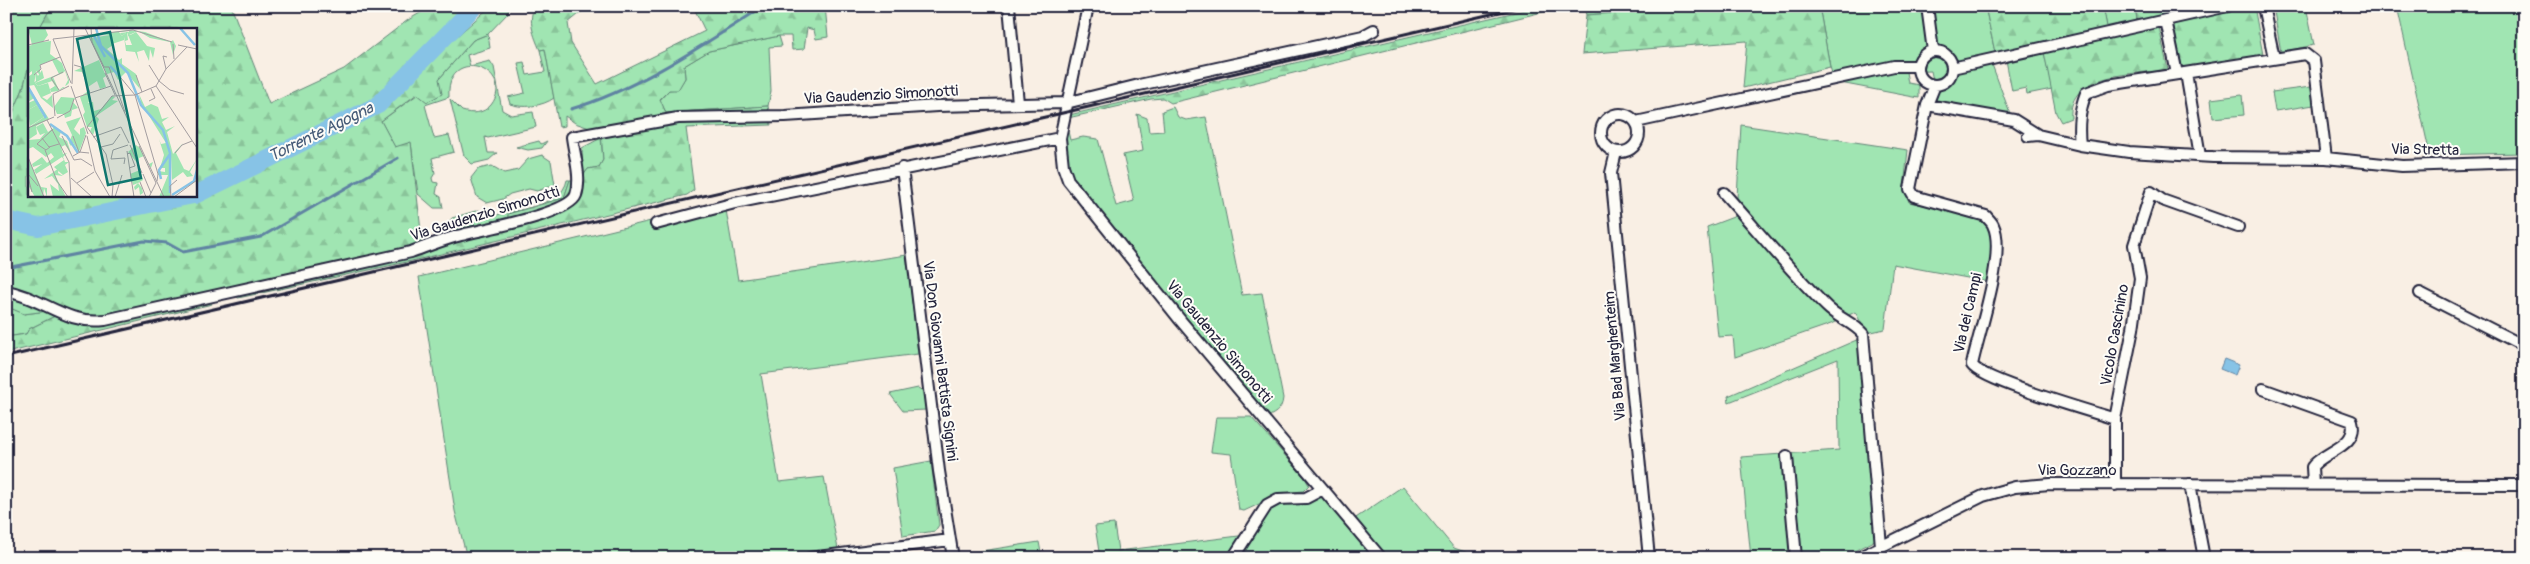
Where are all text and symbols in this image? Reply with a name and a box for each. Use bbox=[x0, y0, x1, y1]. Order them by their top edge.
inset map bbox=[28, 28, 196, 196]
street label: Via Gaudenzio Simonotti bbox=[803, 81, 959, 109]
water label: Torrente Agogna bbox=[266, 97, 378, 166]
street label: Via Stretta bbox=[2391, 140, 2459, 160]
street label: Via Gaudenzio Simonotti bbox=[408, 182, 562, 246]
street label: Via Don Giovanni Battista Signini bbox=[918, 260, 962, 463]
street label: Via dei Campi bbox=[1950, 271, 1987, 355]
street label: Via Gaudenzio Simonotti bbox=[1162, 277, 1276, 408]
street label: Vicolo Cascinino bbox=[2097, 283, 2133, 387]
street label: Via Bad Marghenteim bbox=[1600, 290, 1630, 422]
street label: Via Gozzano bbox=[2038, 461, 2116, 480]

